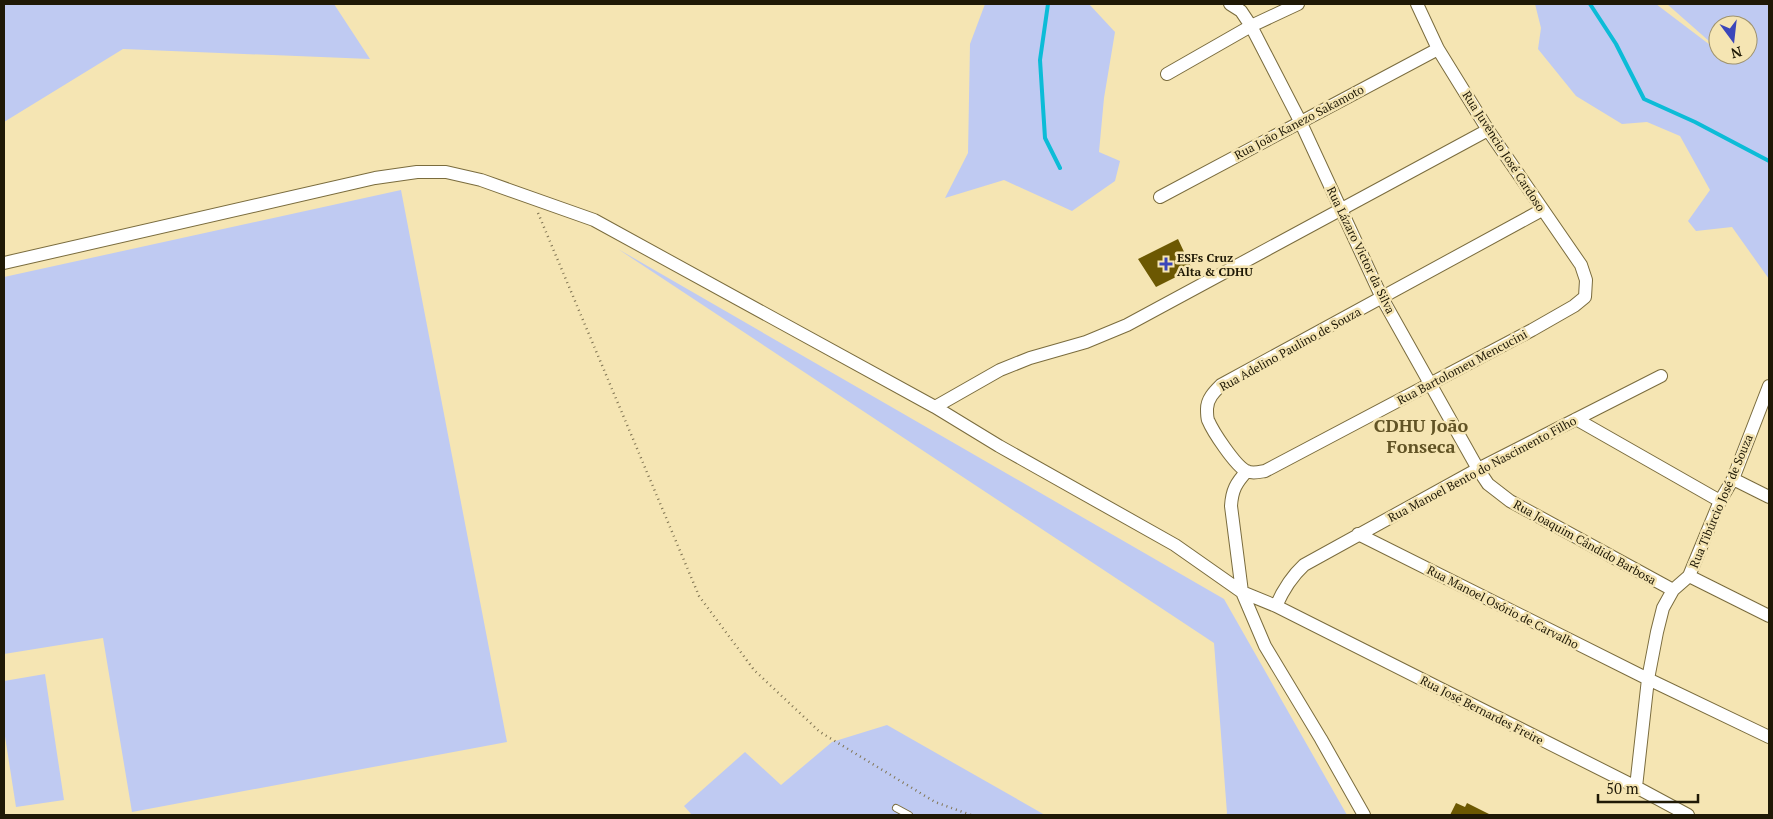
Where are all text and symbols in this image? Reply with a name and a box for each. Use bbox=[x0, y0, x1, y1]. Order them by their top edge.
north arrow bbox=[1708, 15, 1758, 65]
text: N bbox=[1729, 42, 1744, 64]
street label: Rua João Kanezo Sakamoto bbox=[1232, 81, 1367, 163]
street label: Rua Juvêncio José Cardoso bbox=[1459, 88, 1549, 214]
street label: Rua Lázaro Victor da Silva bbox=[1324, 184, 1398, 316]
place label: ESFs Cruz Alta & CDHU bbox=[1177, 250, 1253, 279]
marker: ESFs Cruz Alta & CDHU bbox=[1159, 257, 1173, 271]
street label: Rua Adelino Paulino de Souza bbox=[1217, 304, 1363, 394]
street label: Rua Bartolomeu Mencucini bbox=[1394, 326, 1530, 408]
district label: CDHU João Fonseca bbox=[1374, 413, 1469, 458]
street label: Rua Manoel Bento do Nascimento Filho bbox=[1385, 413, 1579, 525]
street label: Rua Tibúrcio José de Souza bbox=[1686, 432, 1756, 570]
street label: Rua Joaquim Cândido Barbosa bbox=[1511, 497, 1659, 587]
street label: Rua Manoel Osório de Carvalho bbox=[1425, 562, 1582, 652]
street label: Rua José Bernardes Freire bbox=[1418, 672, 1546, 748]
scale bar bbox=[1598, 772, 1698, 804]
text: 50 m bbox=[1606, 778, 1639, 798]

